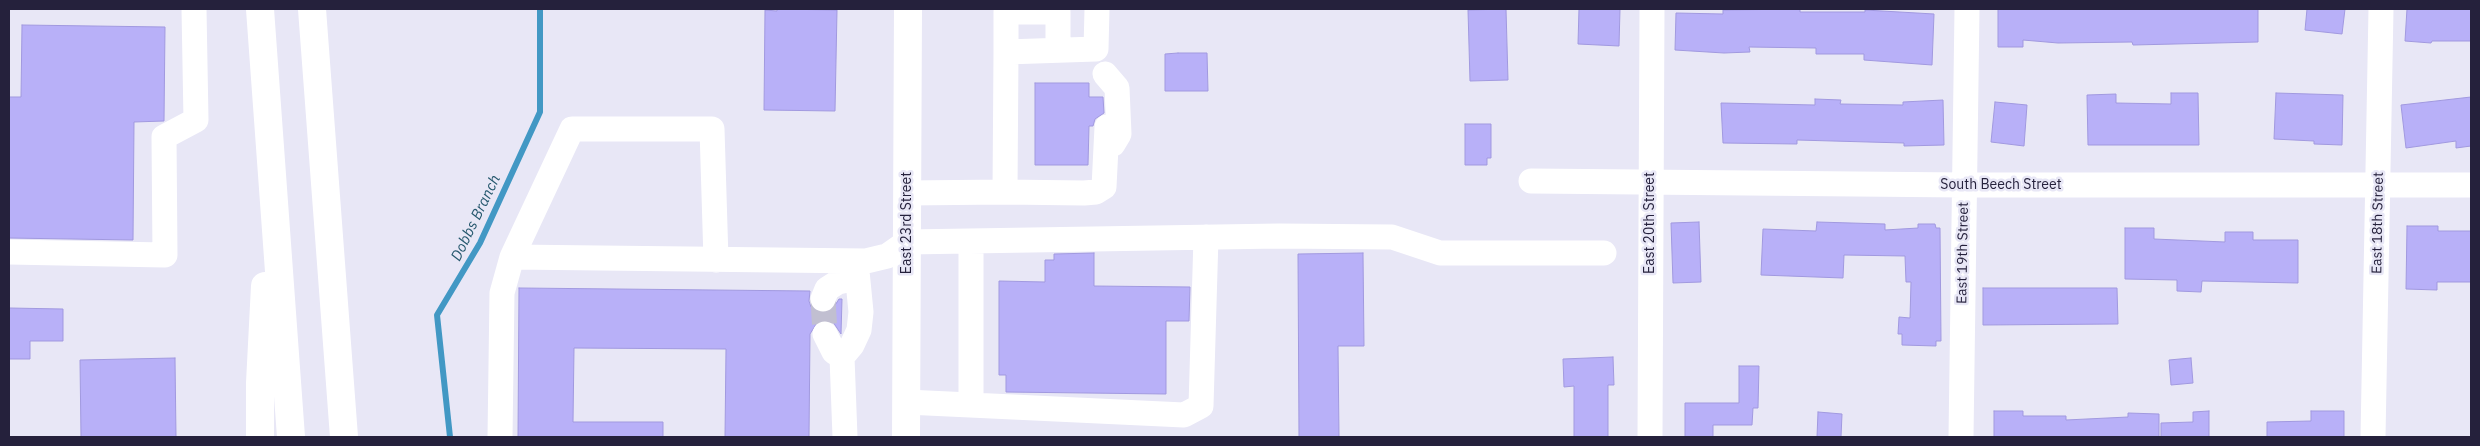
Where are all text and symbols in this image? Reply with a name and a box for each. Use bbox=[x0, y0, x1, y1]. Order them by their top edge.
water label: Dobbs Branch bbox=[447, 172, 505, 264]
street label: East 23rd Street bbox=[899, 172, 915, 274]
street label: East 20th Street bbox=[1642, 172, 1658, 274]
street label: East 18th Street bbox=[2369, 172, 2387, 274]
street label: South Beech Street bbox=[1940, 177, 2062, 193]
street label: East 19th Street bbox=[1954, 202, 1972, 304]

